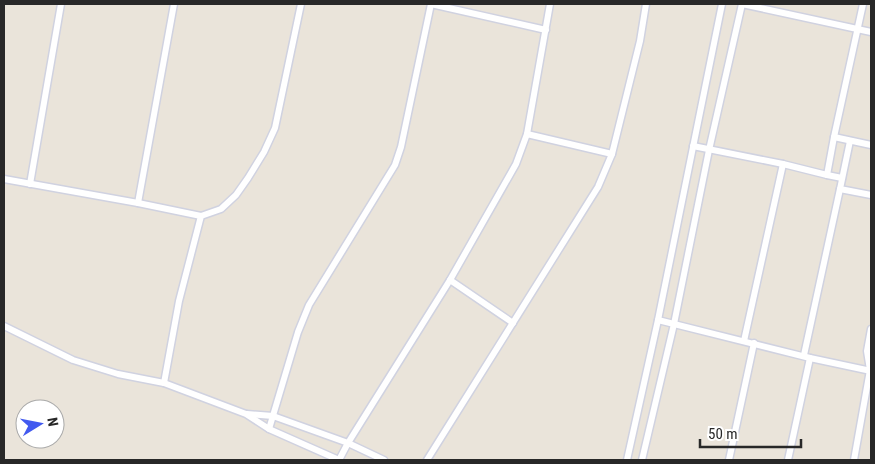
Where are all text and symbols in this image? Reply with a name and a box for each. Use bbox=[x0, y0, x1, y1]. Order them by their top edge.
north arrow bbox=[15, 399, 65, 449]
text: N bbox=[44, 416, 61, 427]
scale bar bbox=[700, 416, 801, 448]
text: 50 m bbox=[708, 425, 738, 443]

